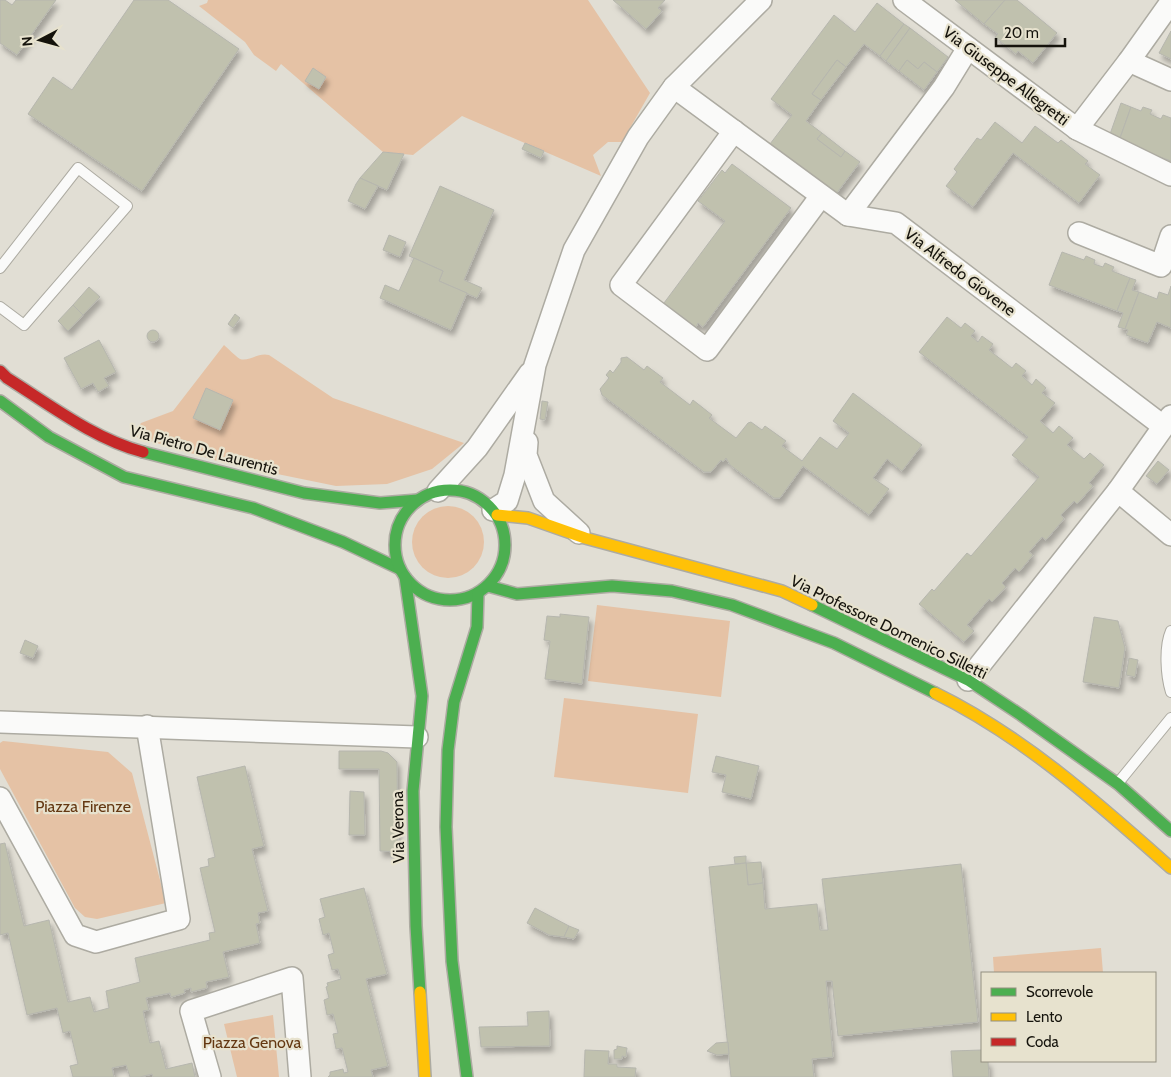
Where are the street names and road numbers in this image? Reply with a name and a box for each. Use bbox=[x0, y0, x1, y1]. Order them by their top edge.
street label: Via Giuseppe Allegretti bbox=[939, 22, 1073, 130]
street label: Via Alfredo Giovene bbox=[901, 224, 1019, 320]
street label: Via Pietro De Laurentis bbox=[128, 421, 281, 479]
street label: Via Professore Domenico Silletti bbox=[787, 571, 991, 683]
street label: Via Verona bbox=[388, 790, 408, 863]

